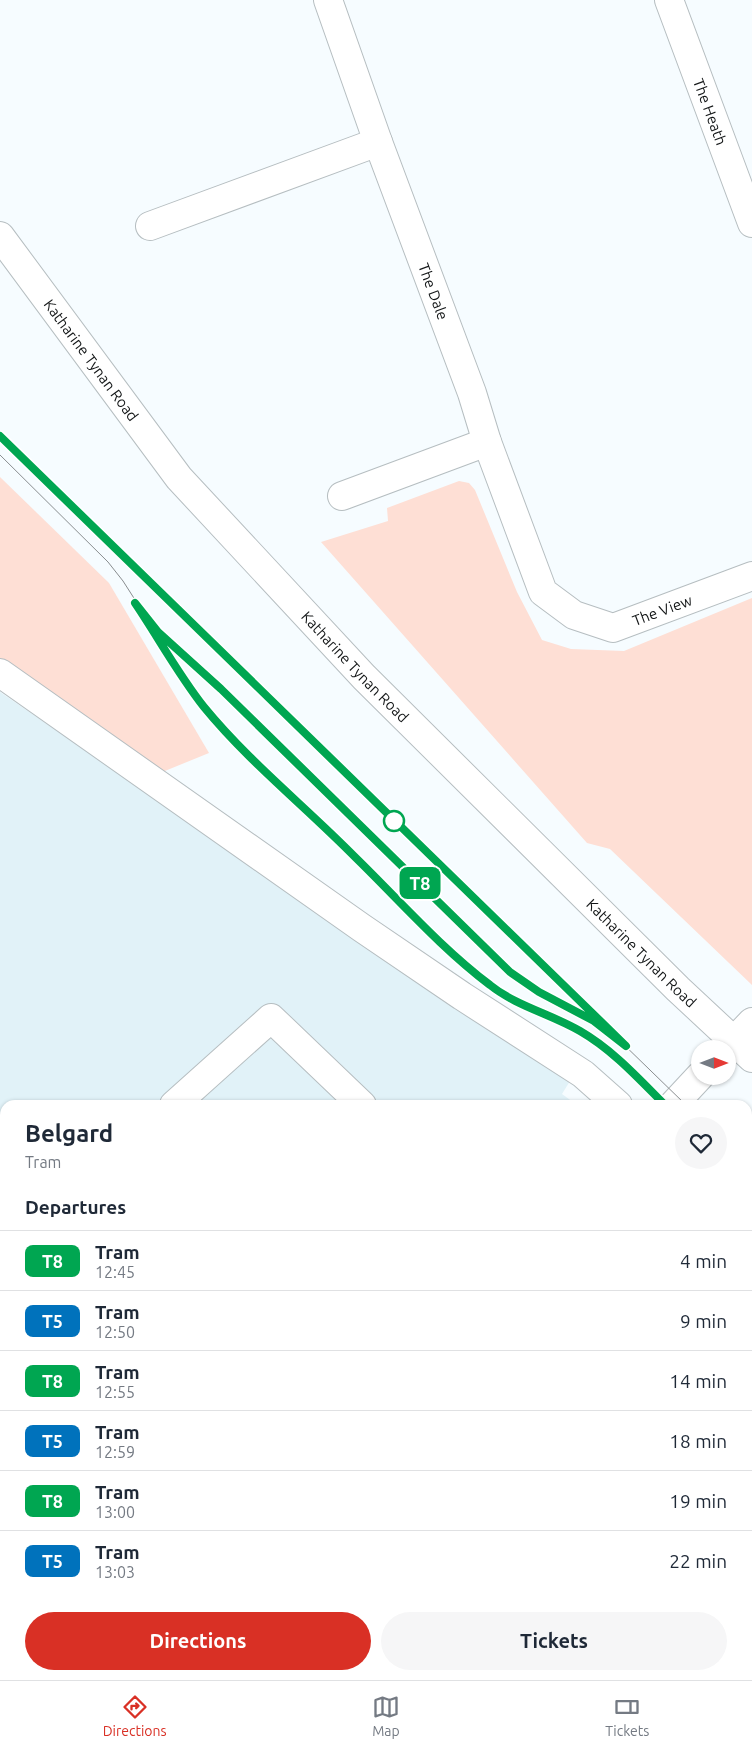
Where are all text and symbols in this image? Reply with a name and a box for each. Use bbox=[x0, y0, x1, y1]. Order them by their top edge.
street label: The Heath bbox=[690, 76, 731, 147]
street label: The Dale bbox=[416, 261, 452, 322]
street label: Katharine Tynan Road bbox=[41, 296, 142, 424]
street label: The View bbox=[630, 591, 695, 629]
street label: Katharine Tynan Road bbox=[298, 607, 412, 725]
unlabelled marker bbox=[383, 810, 405, 832]
line badge: T8 bbox=[398, 867, 442, 899]
text: T8 bbox=[410, 873, 430, 893]
street label: Katharine Tynan Road bbox=[583, 895, 700, 1010]
north arrow bbox=[691, 1040, 736, 1085]
map controls bbox=[691, 1040, 736, 1085]
button: heart bbox=[675, 1117, 727, 1169]
text: Belgard bbox=[25, 1120, 113, 1147]
text: Tram bbox=[25, 1153, 61, 1171]
text: Departures bbox=[25, 1196, 126, 1218]
text: Tram bbox=[95, 1241, 140, 1263]
text: 4 min bbox=[680, 1250, 727, 1272]
text: T8 bbox=[42, 1251, 63, 1271]
text: 12:45 bbox=[95, 1263, 135, 1281]
text: Tram bbox=[95, 1301, 140, 1323]
text: 9 min bbox=[680, 1310, 727, 1332]
text: T5 bbox=[42, 1311, 63, 1331]
text: 12:50 bbox=[95, 1323, 135, 1341]
text: Tram bbox=[95, 1361, 140, 1383]
text: 14 min bbox=[669, 1370, 727, 1392]
text: T8 bbox=[42, 1371, 63, 1391]
text: 12:55 bbox=[95, 1383, 135, 1401]
text: Tram bbox=[95, 1421, 140, 1443]
text: 18 min bbox=[669, 1430, 727, 1452]
text: T5 bbox=[42, 1431, 63, 1451]
text: 12:59 bbox=[95, 1443, 135, 1461]
text: Tram bbox=[95, 1481, 140, 1503]
text: 19 min bbox=[669, 1490, 727, 1512]
text: T8 bbox=[42, 1491, 63, 1511]
text: 13:00 bbox=[95, 1503, 135, 1521]
text: Tram bbox=[95, 1541, 140, 1563]
text: 22 min bbox=[669, 1550, 727, 1572]
text: T5 bbox=[42, 1551, 63, 1571]
text: 13:03 bbox=[95, 1563, 135, 1581]
button: Directions bbox=[25, 1612, 371, 1670]
button: Tickets bbox=[381, 1612, 727, 1670]
tab: Directions bbox=[103, 1693, 167, 1739]
tab: Map bbox=[372, 1693, 400, 1739]
tab: Tickets bbox=[605, 1693, 649, 1739]

